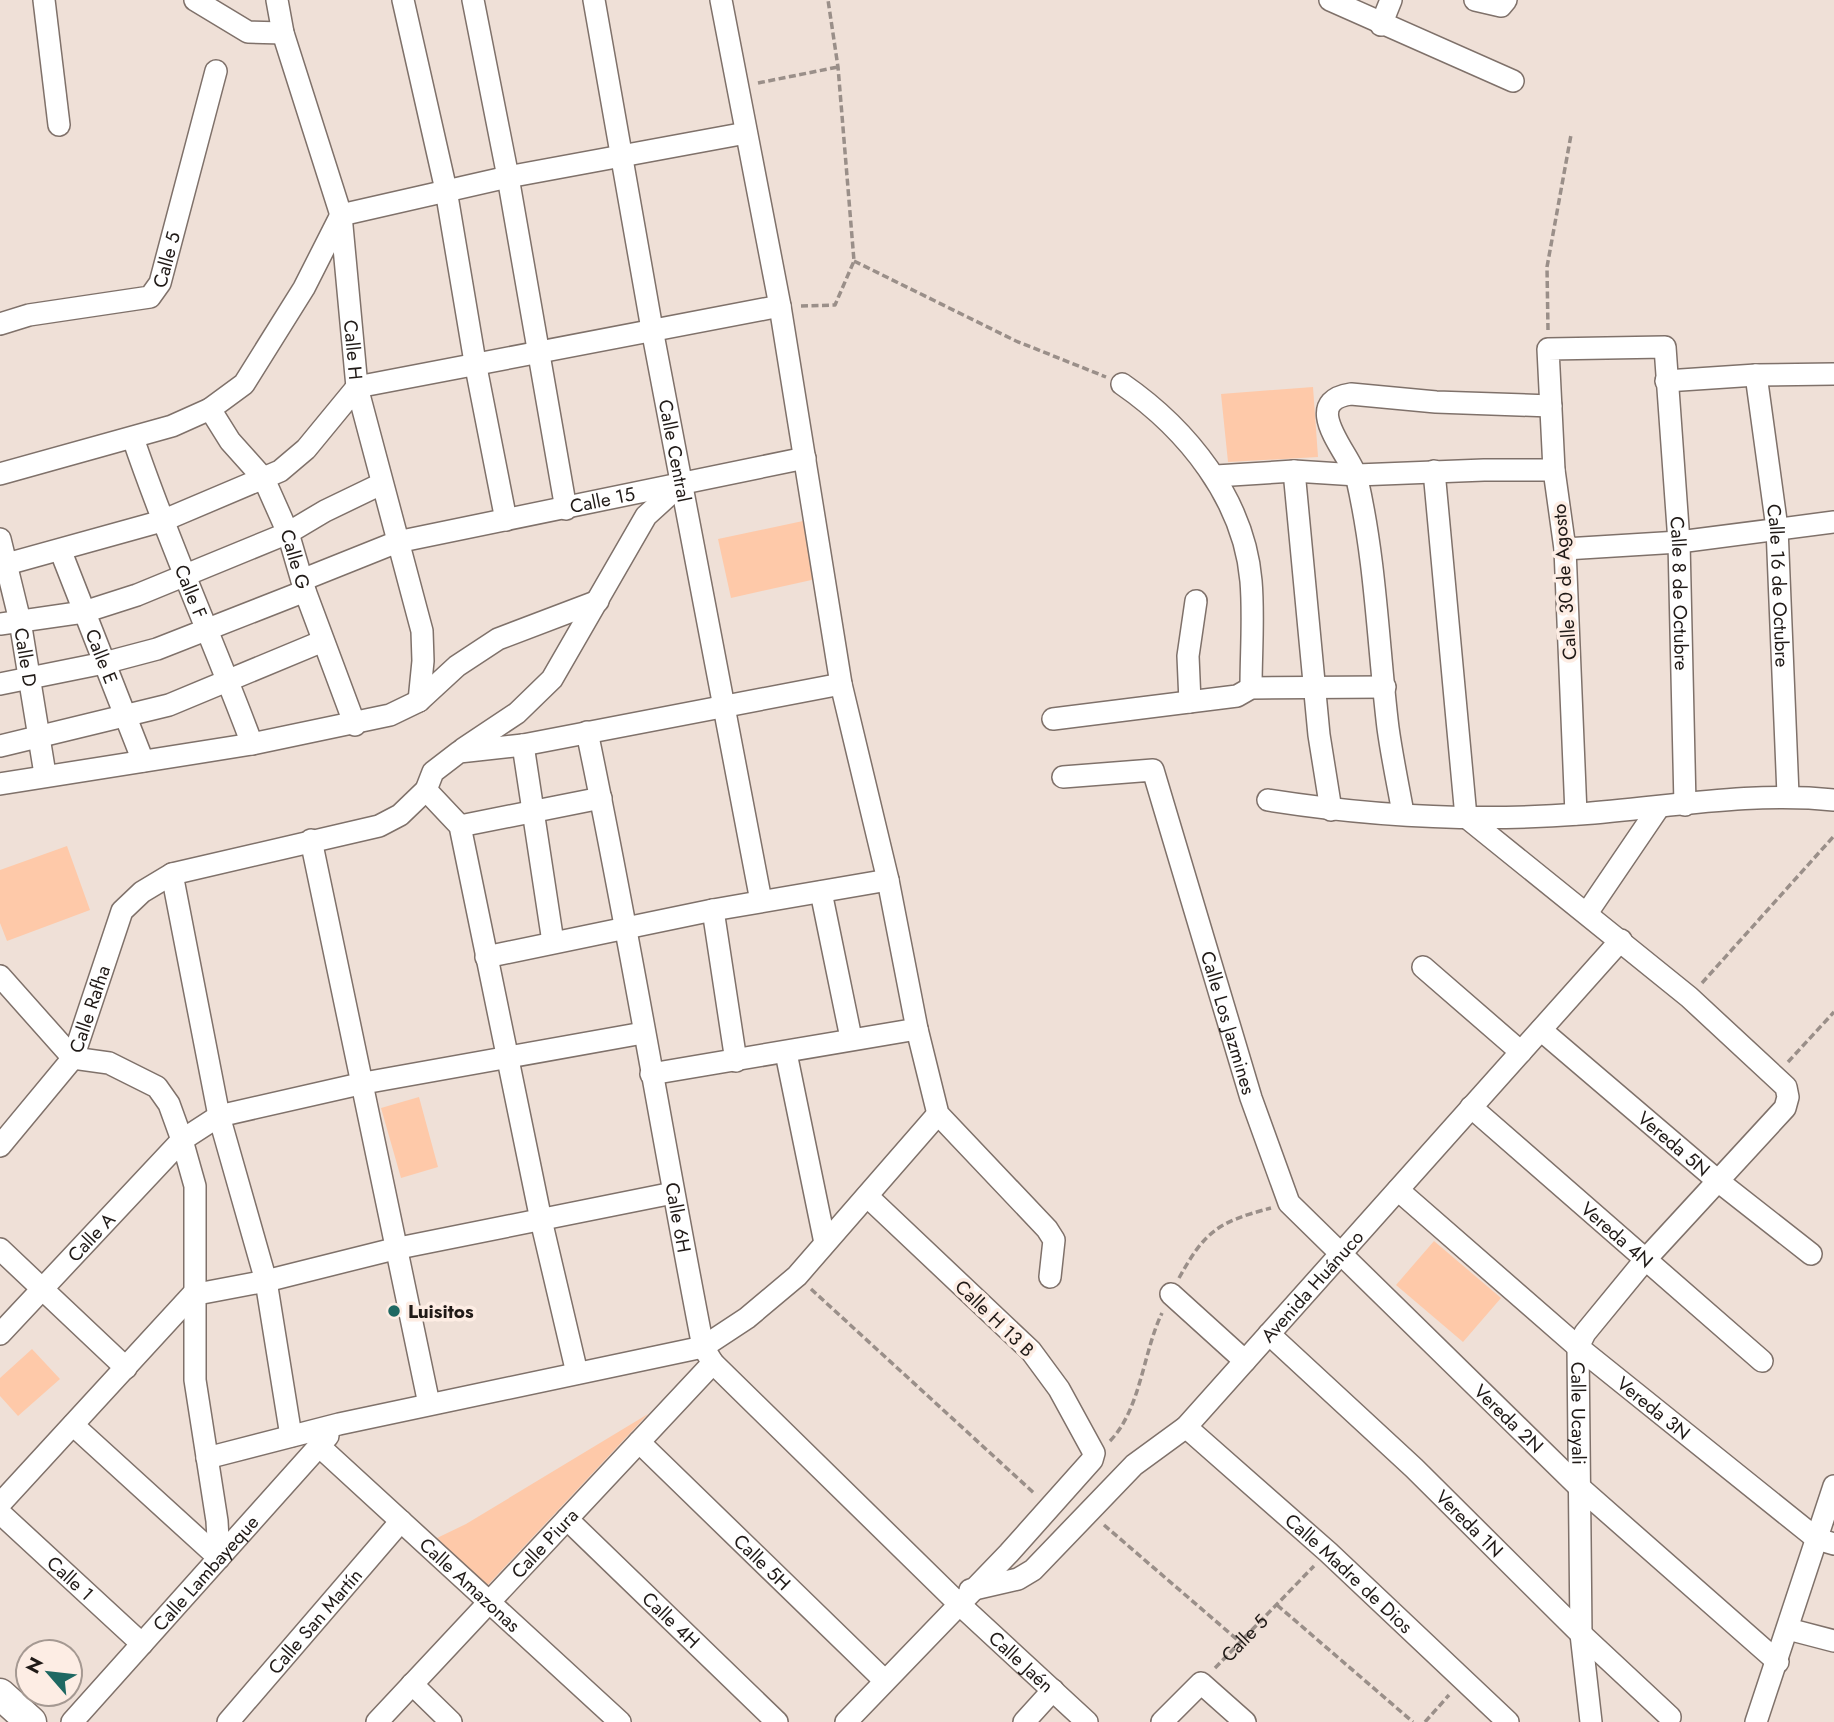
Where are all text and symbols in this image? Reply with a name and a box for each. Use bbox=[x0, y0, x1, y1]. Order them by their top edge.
street label: Calle 5 bbox=[146, 229, 187, 291]
street label: Calle H bbox=[337, 319, 369, 381]
street label: Calle Central bbox=[652, 397, 698, 504]
street label: Calle 15 bbox=[568, 480, 637, 520]
street label: Calle 16 de Octubre bbox=[1760, 502, 1796, 668]
street label: Calle 30 de Agosto bbox=[1546, 503, 1583, 661]
street label: Calle 8 de Octubre bbox=[1663, 515, 1695, 671]
street label: Calle G bbox=[274, 526, 317, 592]
street label: Calle F bbox=[168, 561, 214, 623]
street label: Calle E bbox=[78, 625, 124, 688]
street label: Calle D bbox=[7, 626, 44, 689]
street label: Calle Los Jazmines bbox=[1194, 948, 1262, 1098]
street label: Calle Rafha bbox=[63, 962, 117, 1056]
street label: Vereda 5N bbox=[1632, 1105, 1716, 1183]
street label: Calle 6H bbox=[658, 1180, 698, 1255]
street label: Vereda 4N bbox=[1575, 1196, 1659, 1274]
street label: Calle A bbox=[61, 1206, 122, 1268]
street label: Avenida Huánuco bbox=[1255, 1224, 1370, 1348]
street label: Calle H 13 B bbox=[949, 1274, 1040, 1363]
place label: Luisitos bbox=[408, 1298, 474, 1325]
marker: Luisitos bbox=[386, 1303, 402, 1319]
street label: Calle Ucayali bbox=[1564, 1361, 1592, 1465]
street label: Vereda 3N bbox=[1611, 1370, 1696, 1446]
street label: Vereda 2N bbox=[1468, 1378, 1549, 1459]
street label: Vereda 1N bbox=[1429, 1484, 1509, 1564]
street label: Calle Piura bbox=[505, 1502, 585, 1585]
street label: Calle Madre de Dios bbox=[1279, 1507, 1419, 1640]
street label: Calle Lambayeque bbox=[147, 1509, 265, 1637]
street label: Calle 5H bbox=[727, 1528, 797, 1597]
street label: Calle Amazonas bbox=[413, 1532, 527, 1639]
street label: Calle 1 bbox=[41, 1550, 100, 1607]
street label: Calle San Martín bbox=[262, 1563, 368, 1680]
street label: Calle 4H bbox=[636, 1586, 706, 1655]
street label: Calle 5 bbox=[1215, 1608, 1274, 1668]
street label: Calle Jaén bbox=[983, 1625, 1060, 1699]
north arrow bbox=[14, 1638, 84, 1708]
text: N bbox=[19, 1652, 50, 1678]

